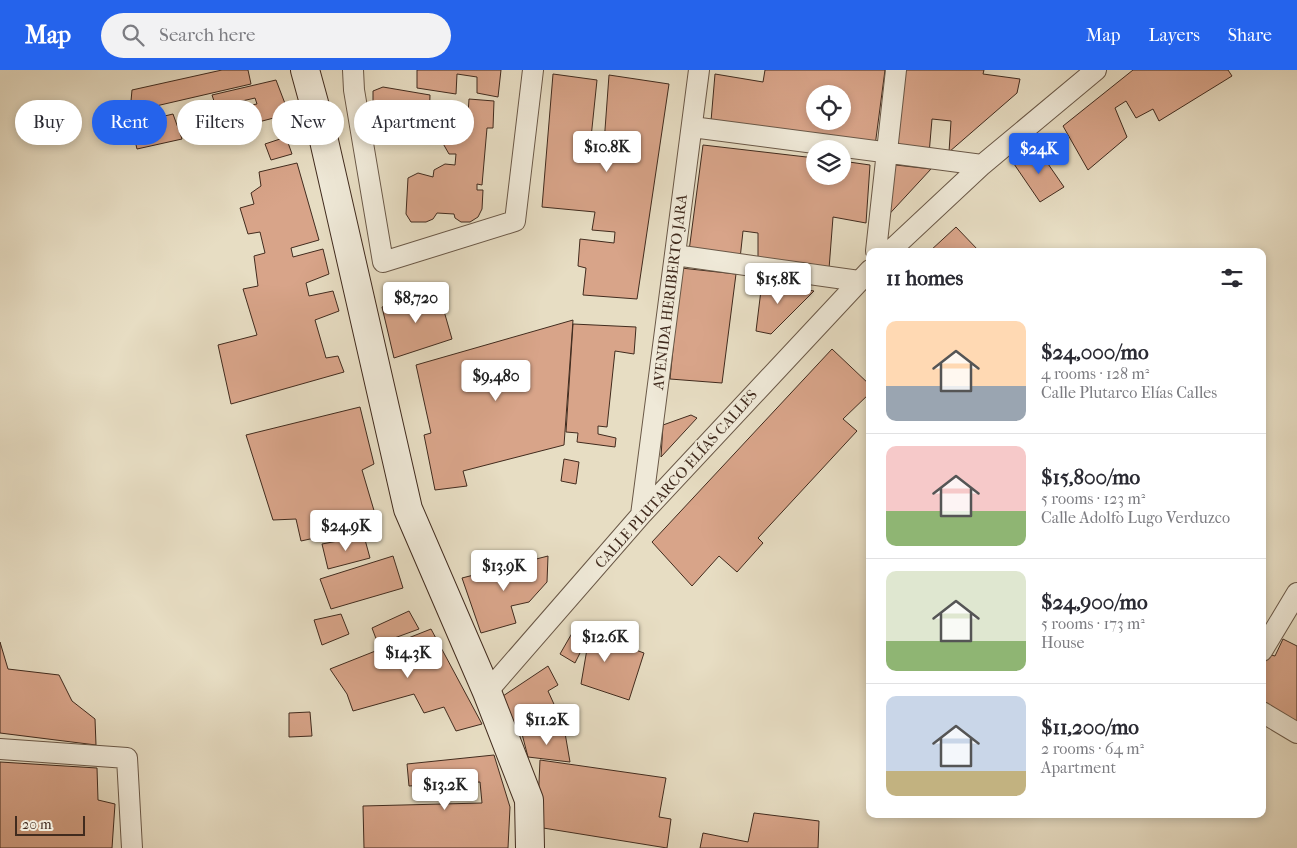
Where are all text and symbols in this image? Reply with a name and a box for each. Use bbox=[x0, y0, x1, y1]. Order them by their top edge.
search box bbox=[101, 13, 451, 58]
text: Map bbox=[25, 21, 71, 49]
icon: search bbox=[119, 21, 147, 49]
text: Search here bbox=[159, 24, 255, 46]
text: Map bbox=[1086, 25, 1120, 46]
text: Layers bbox=[1148, 25, 1200, 46]
text: Share bbox=[1228, 25, 1272, 46]
map controls bbox=[806, 85, 851, 185]
button: locate bbox=[806, 85, 851, 130]
chip: Buy bbox=[15, 100, 82, 145]
chip: Rent bbox=[92, 100, 167, 145]
chip: Filters bbox=[177, 100, 262, 145]
chip: New bbox=[272, 100, 344, 145]
chip: Apartment bbox=[354, 100, 474, 145]
pin: $10.8K bbox=[566, 131, 648, 173]
pin: $24K bbox=[1009, 132, 1069, 175]
text: $10.8K bbox=[584, 137, 630, 156]
text: $24K bbox=[1020, 139, 1058, 158]
button: layers bbox=[806, 140, 851, 185]
street label: AVENIDA HERIBERTO JARA bbox=[649, 193, 691, 392]
pin: $15.8K bbox=[737, 262, 819, 305]
icon: filters bbox=[1218, 264, 1246, 292]
text: 11 homes bbox=[886, 266, 963, 290]
text: $15.8K bbox=[756, 269, 800, 288]
pin: $8,720 bbox=[375, 282, 457, 324]
text: $8,720 bbox=[394, 288, 438, 307]
text: $24,000/mo bbox=[1041, 340, 1149, 364]
icon: home bbox=[926, 341, 986, 401]
pin: $9,480 bbox=[455, 360, 537, 402]
text: 4 rooms · 128 m² bbox=[1041, 364, 1149, 383]
text: $9,480 bbox=[472, 366, 520, 385]
text: Calle Plutarco Elías Calles bbox=[1041, 383, 1217, 402]
street label: CALLE PLUTARCO ELÍAS CALLES bbox=[591, 386, 761, 572]
text: $15,800/mo bbox=[1041, 465, 1140, 489]
icon: home bbox=[926, 466, 986, 526]
text: 5 rooms · 123 m² bbox=[1041, 489, 1145, 508]
text: Calle Adolfo Lugo Verduzco bbox=[1041, 508, 1230, 527]
pin: $24.9K bbox=[305, 510, 387, 552]
text: $24.9K bbox=[321, 516, 371, 535]
pin: $13.9K bbox=[463, 550, 545, 592]
text: $13.9K bbox=[482, 556, 526, 575]
text: $24,900/mo bbox=[1041, 590, 1148, 614]
icon: home bbox=[926, 591, 986, 651]
text: 5 rooms · 173 m² bbox=[1041, 614, 1145, 633]
pin: $12.6K bbox=[564, 620, 646, 663]
text: $12.6K bbox=[582, 627, 628, 646]
text: House bbox=[1041, 633, 1084, 652]
pin: $14.3K bbox=[367, 636, 449, 679]
text: $14.3K bbox=[385, 643, 431, 662]
pin: $11.2K bbox=[506, 704, 588, 746]
text: $11.2K bbox=[525, 710, 569, 729]
text: $11,200/mo bbox=[1041, 715, 1139, 739]
icon: home bbox=[926, 716, 986, 776]
text: 2 rooms · 64 m² bbox=[1041, 739, 1144, 758]
text: Apartment bbox=[1041, 758, 1116, 777]
pin: $13.2K bbox=[404, 768, 486, 811]
text: $13.2K bbox=[423, 775, 467, 794]
scale bar bbox=[15, 813, 85, 836]
text: 20 m bbox=[22, 816, 52, 833]

